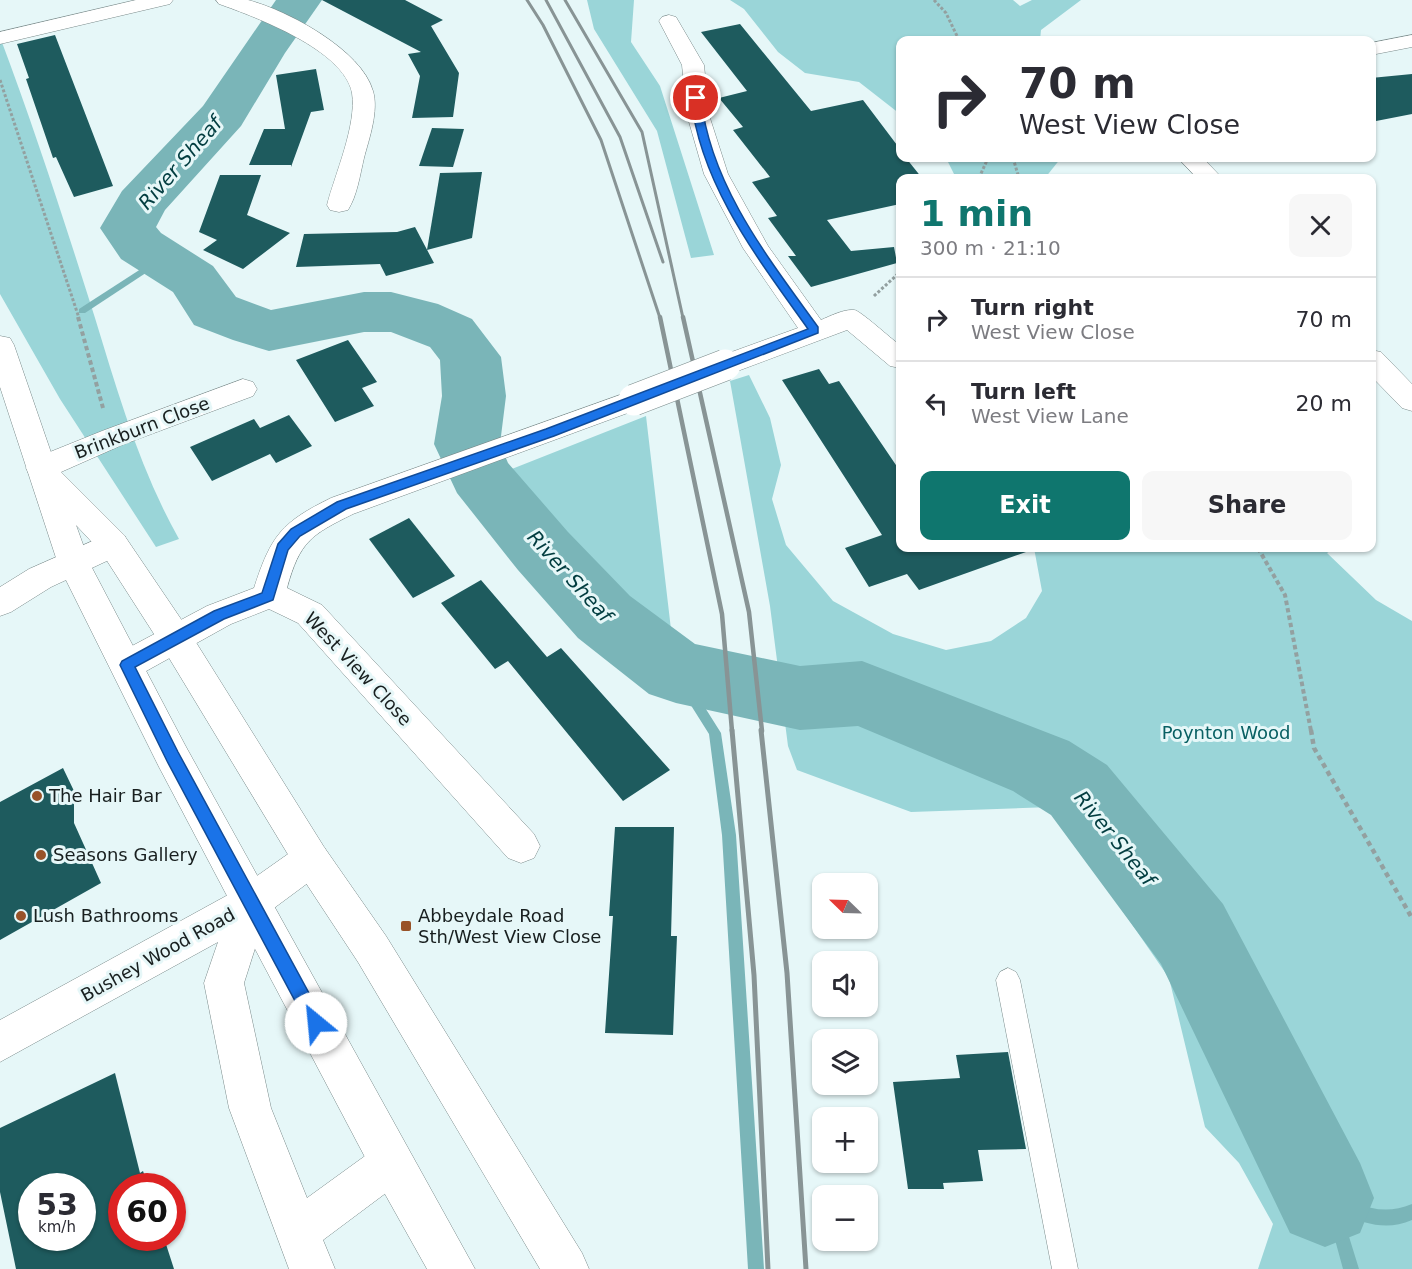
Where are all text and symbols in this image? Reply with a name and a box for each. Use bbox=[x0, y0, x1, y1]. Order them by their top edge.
text: 70 m bbox=[1019, 59, 1136, 108]
icon: right bbox=[920, 60, 998, 138]
pin bbox=[670, 72, 721, 123]
icon: arrive bbox=[679, 81, 712, 114]
water label: River Sheaf bbox=[133, 109, 229, 214]
text: West View Close bbox=[1019, 109, 1240, 140]
text: 1 min bbox=[920, 193, 1033, 234]
button: close bbox=[1289, 194, 1352, 257]
text: 300 m · 21:10 bbox=[920, 236, 1061, 260]
text: Turn right bbox=[971, 295, 1094, 320]
icon: right bbox=[920, 303, 953, 336]
text: 70 m bbox=[1296, 307, 1352, 332]
text: West View Close bbox=[971, 320, 1135, 344]
text: Turn left bbox=[971, 379, 1076, 404]
icon: left bbox=[920, 387, 953, 420]
text: 20 m bbox=[1296, 391, 1352, 416]
street label: Brinkburn Close bbox=[71, 392, 212, 463]
text: West View Lane bbox=[971, 404, 1129, 428]
button: Exit bbox=[920, 471, 1130, 540]
button: Share bbox=[1142, 471, 1352, 540]
water label: River Sheaf bbox=[523, 525, 619, 629]
street label: West View Close bbox=[300, 608, 416, 730]
park label: Poynton Wood bbox=[1162, 722, 1290, 743]
place label: The Hair Bar bbox=[48, 785, 162, 806]
water label: River Sheaf bbox=[1069, 786, 1162, 893]
marker: The Hair Bar bbox=[30, 789, 44, 803]
place label: Seasons Gallery bbox=[53, 844, 198, 865]
marker: Seasons Gallery bbox=[34, 848, 48, 862]
north arrow bbox=[812, 873, 878, 939]
map controls bbox=[812, 873, 878, 1251]
street label: Bushey Wood Road bbox=[77, 903, 239, 1006]
place label: Lush Bathrooms bbox=[33, 905, 178, 926]
place label: Abbeydale Road Sth/West View Close bbox=[418, 905, 601, 947]
marker: Lush Bathrooms bbox=[14, 909, 28, 923]
marker: Abbeydale Road Sth/West View Close bbox=[399, 919, 413, 933]
button: sound bbox=[812, 951, 878, 1017]
position arrow bbox=[284, 991, 348, 1055]
button: layers bbox=[812, 1029, 878, 1095]
button: + bbox=[812, 1107, 878, 1173]
speed limit sign: 60 bbox=[108, 1173, 186, 1251]
button: − bbox=[812, 1185, 878, 1251]
text: 53 bbox=[36, 1187, 78, 1222]
text: km/h bbox=[38, 1218, 76, 1236]

